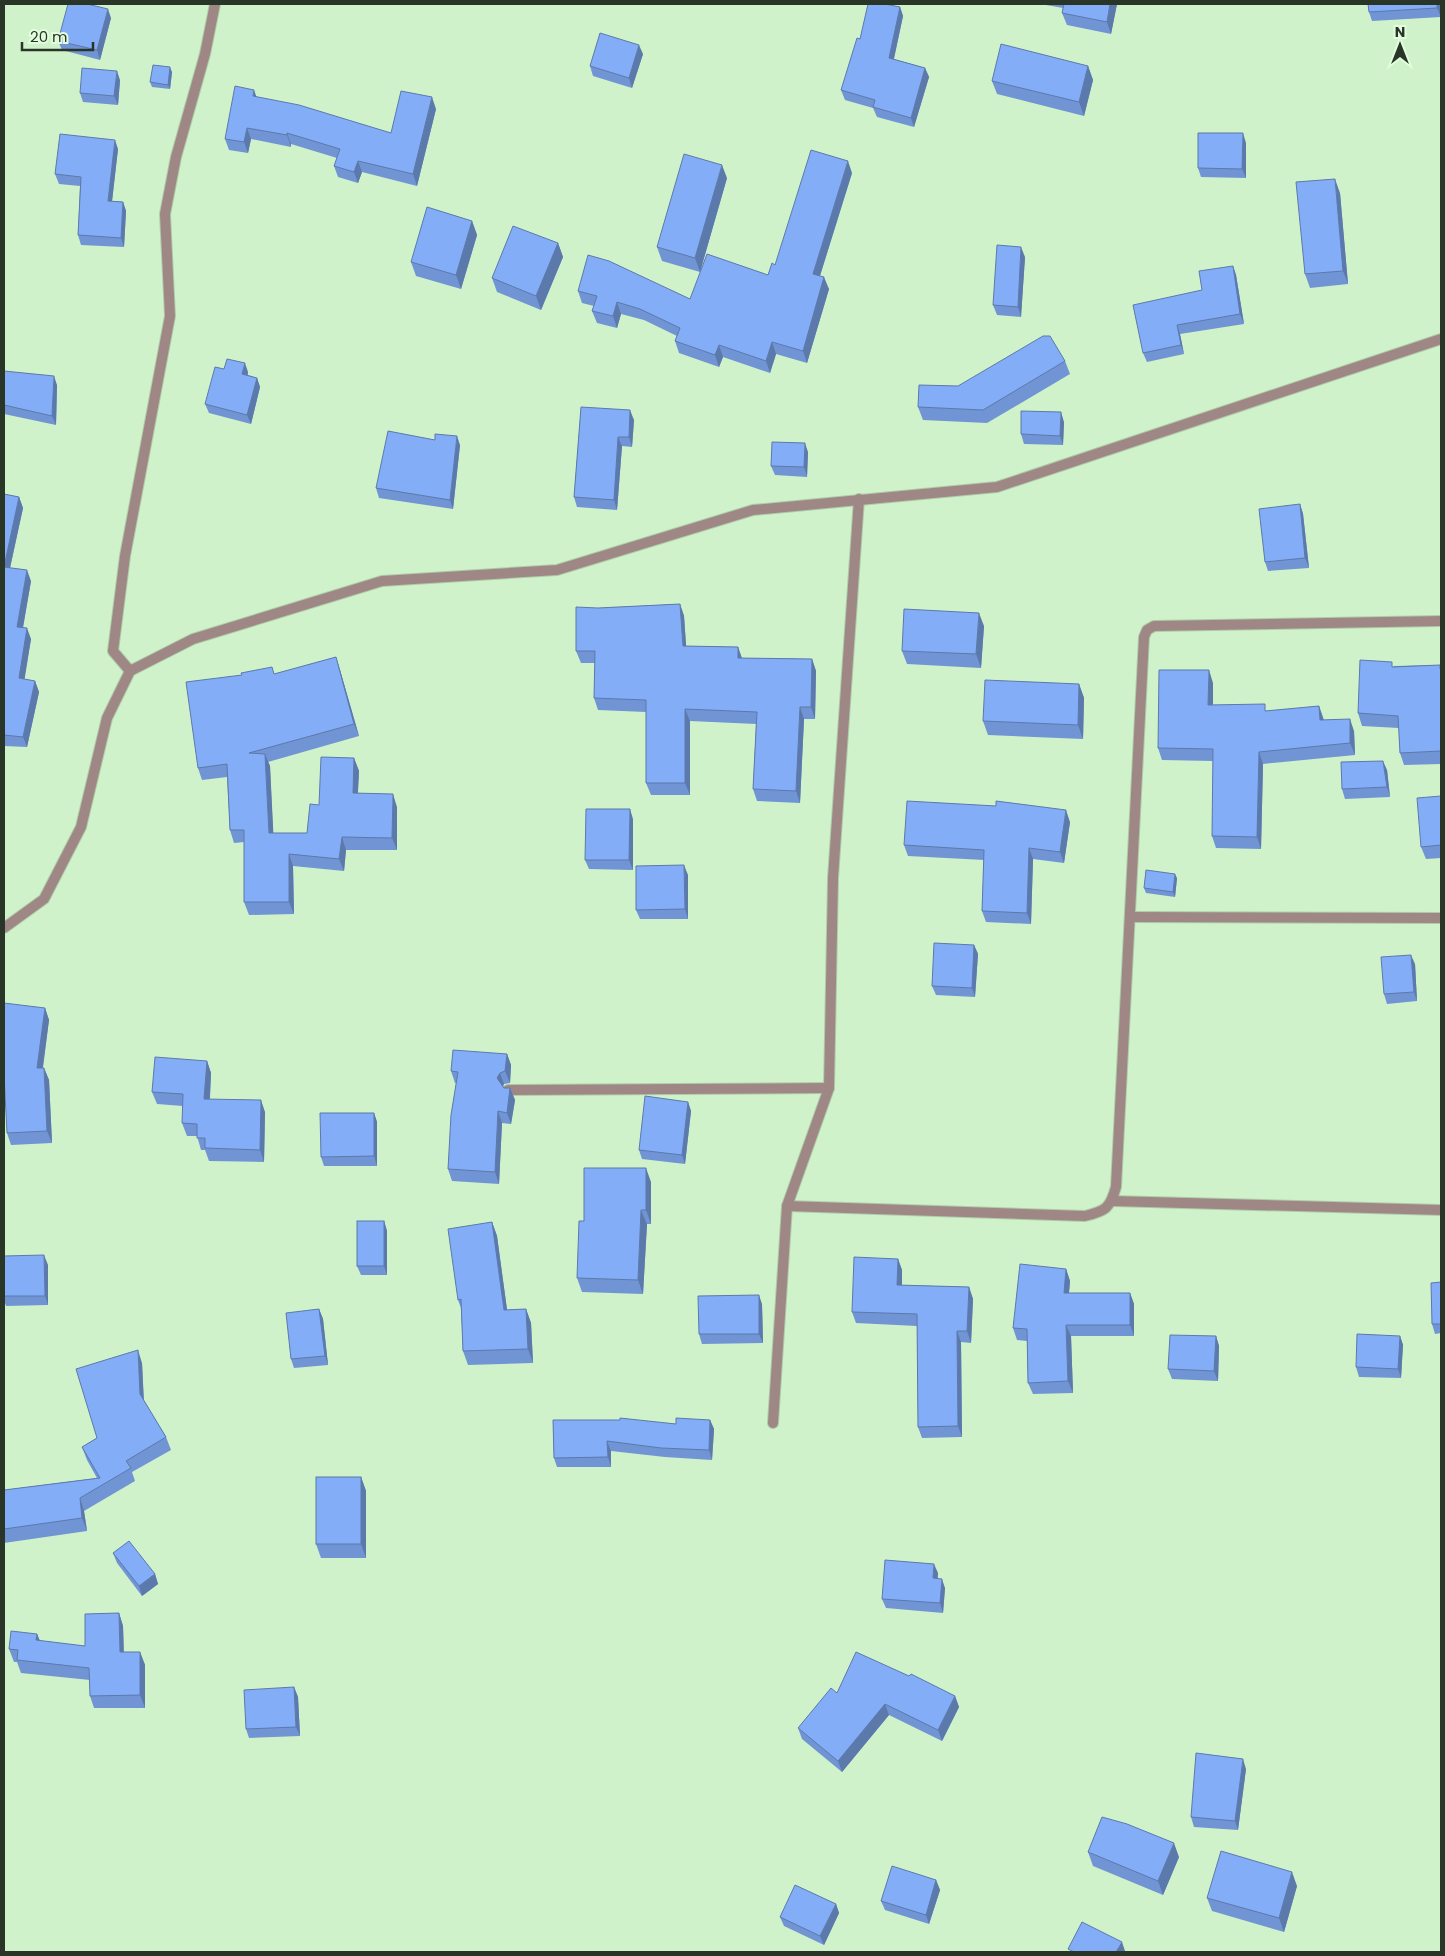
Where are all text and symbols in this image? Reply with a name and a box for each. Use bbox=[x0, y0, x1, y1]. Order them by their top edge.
scale bar bbox=[22, 20, 94, 52]
north arrow bbox=[1375, 20, 1425, 70]
text: N bbox=[1395, 22, 1405, 42]
text: 20 m bbox=[30, 26, 68, 47]

